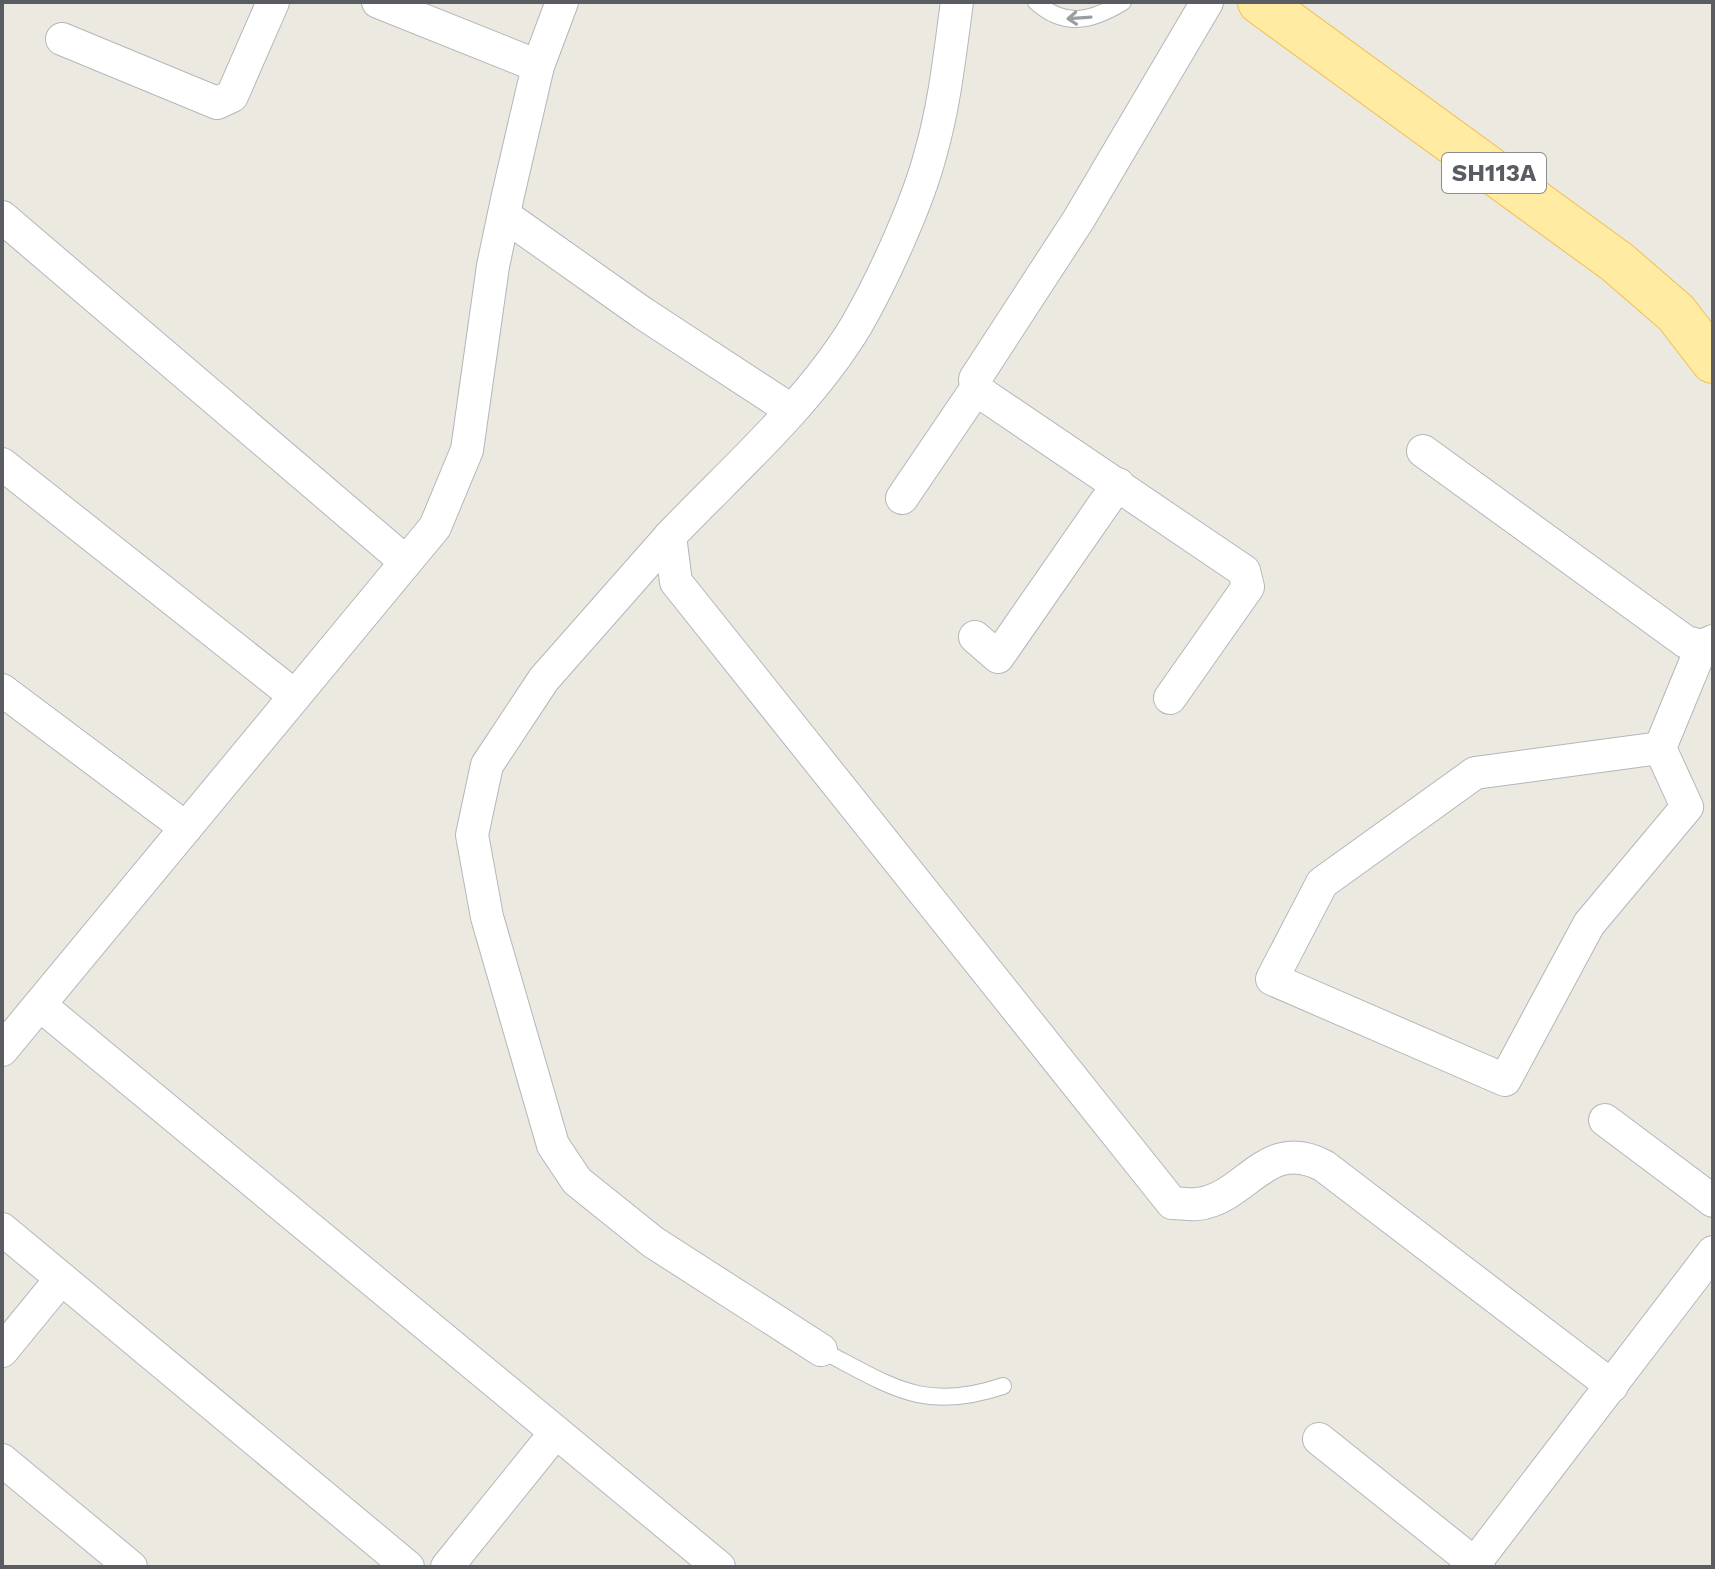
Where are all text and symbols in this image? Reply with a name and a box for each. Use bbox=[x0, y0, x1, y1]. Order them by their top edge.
one-way arrow bbox=[1066, 11, 1092, 26]
road number: SH113A bbox=[1442, 153, 1546, 193]

